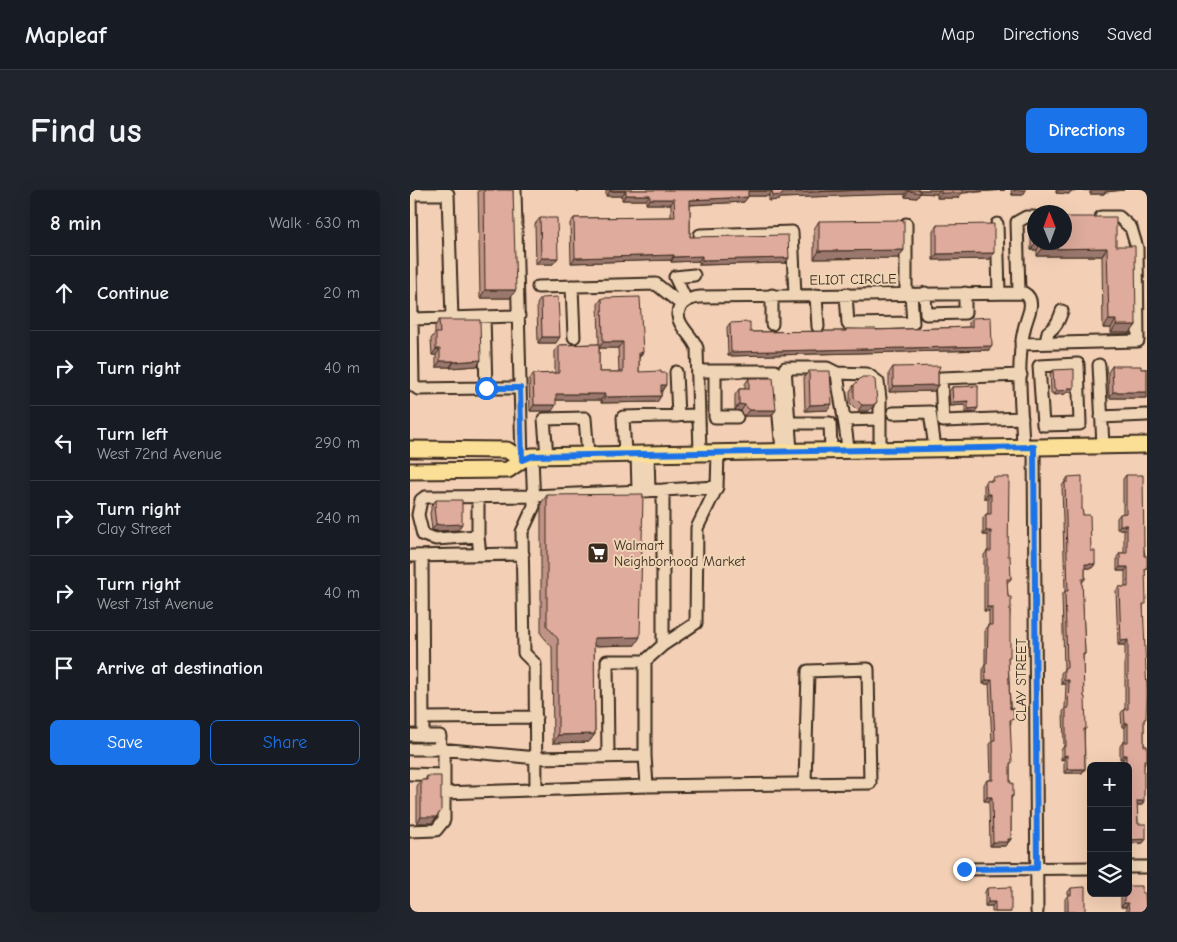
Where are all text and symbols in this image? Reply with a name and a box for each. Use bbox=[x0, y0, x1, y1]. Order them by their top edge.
text: Mapleaf bbox=[25, 21, 106, 49]
text: Map bbox=[941, 24, 975, 45]
text: Directions bbox=[1003, 24, 1079, 45]
text: Saved bbox=[1107, 24, 1152, 45]
button: Directions bbox=[1026, 108, 1147, 153]
text: Find us bbox=[30, 110, 142, 151]
north arrow bbox=[1027, 205, 1072, 250]
text: 8 min bbox=[50, 211, 101, 235]
text: Walk · 630 m bbox=[269, 214, 360, 232]
street label: ELIOT CIRCLE bbox=[809, 270, 897, 289]
icon: ahead bbox=[50, 279, 78, 307]
text: Continue bbox=[97, 282, 169, 304]
text: 20 m bbox=[323, 284, 360, 302]
icon: right bbox=[50, 354, 78, 382]
text: Turn right bbox=[97, 357, 181, 379]
text: 40 m bbox=[324, 359, 360, 377]
route start bbox=[475, 377, 498, 400]
text: Turn left bbox=[97, 423, 168, 445]
icon: left bbox=[50, 429, 78, 457]
text: 290 m bbox=[315, 434, 360, 452]
text: West 72nd Avenue bbox=[97, 445, 222, 463]
text: Turn right bbox=[97, 498, 181, 520]
icon: right bbox=[50, 504, 78, 532]
text: 240 m bbox=[316, 509, 360, 527]
text: Clay Street bbox=[97, 520, 171, 538]
place label: Walmart Neighborhood Market bbox=[614, 537, 746, 570]
supermarket icon: Walmart Neighborhood Market bbox=[586, 541, 610, 565]
text: Turn right bbox=[97, 573, 181, 595]
icon: right bbox=[50, 579, 78, 607]
text: 40 m bbox=[324, 584, 360, 602]
text: West 71st Avenue bbox=[97, 595, 214, 613]
street label: CLAY STREET bbox=[1013, 638, 1030, 722]
icon: arrive bbox=[50, 654, 78, 682]
text: Arrive at destination bbox=[97, 657, 263, 679]
button: Save bbox=[50, 720, 200, 765]
button: Share bbox=[210, 720, 360, 765]
map controls bbox=[1087, 762, 1132, 897]
button: + bbox=[1087, 762, 1132, 807]
button: − bbox=[1087, 807, 1132, 852]
button: layers bbox=[1087, 852, 1132, 897]
route end bbox=[953, 858, 976, 881]

